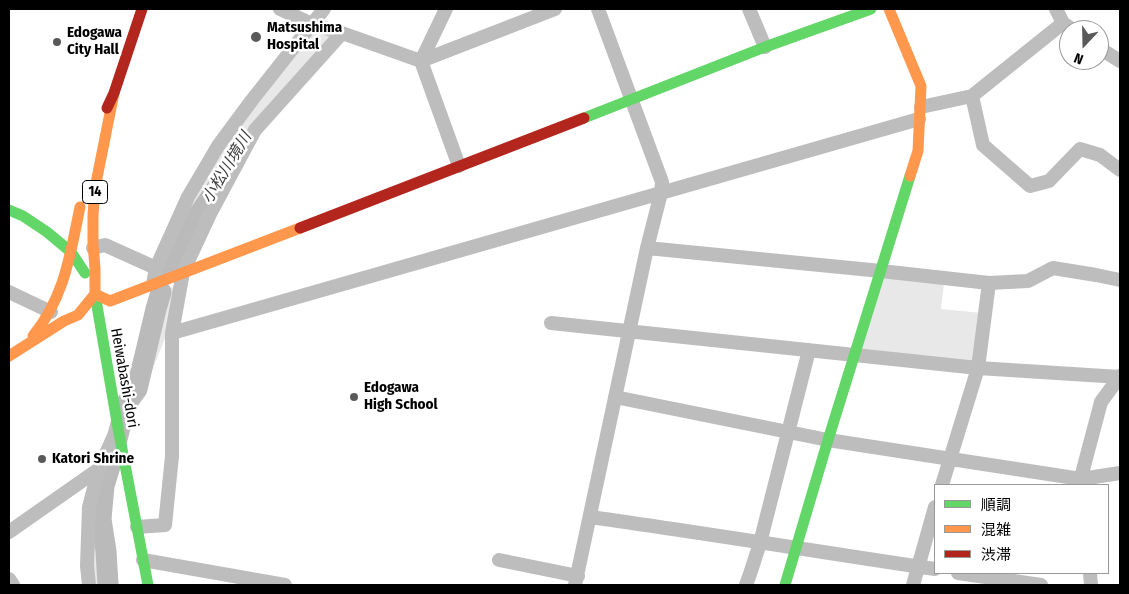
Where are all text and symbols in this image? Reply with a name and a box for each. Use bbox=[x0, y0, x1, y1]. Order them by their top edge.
place label: Matsushima Hospital bbox=[267, 19, 342, 54]
north arrow bbox=[1059, 20, 1109, 70]
place label: Edogawa City Hall bbox=[67, 24, 122, 59]
marker: Matsushima Hospital bbox=[249, 30, 263, 44]
marker: Edogawa City Hall bbox=[51, 36, 63, 48]
text: N bbox=[1072, 49, 1086, 68]
water label: 小松川境川 bbox=[198, 129, 256, 207]
road number: 14 bbox=[82, 180, 108, 203]
street label: Heiwabashi-dori bbox=[106, 327, 142, 429]
place label: Edogawa High School bbox=[364, 379, 438, 414]
marker: Edogawa High School bbox=[348, 391, 360, 403]
place label: Katori Shrine bbox=[52, 450, 134, 468]
marker: Katori Shrine bbox=[36, 453, 48, 465]
legend bbox=[934, 484, 1109, 574]
text: 順調 bbox=[981, 496, 1011, 514]
text: 混雑 bbox=[981, 521, 1011, 539]
text: 渋滞 bbox=[981, 546, 1011, 564]

